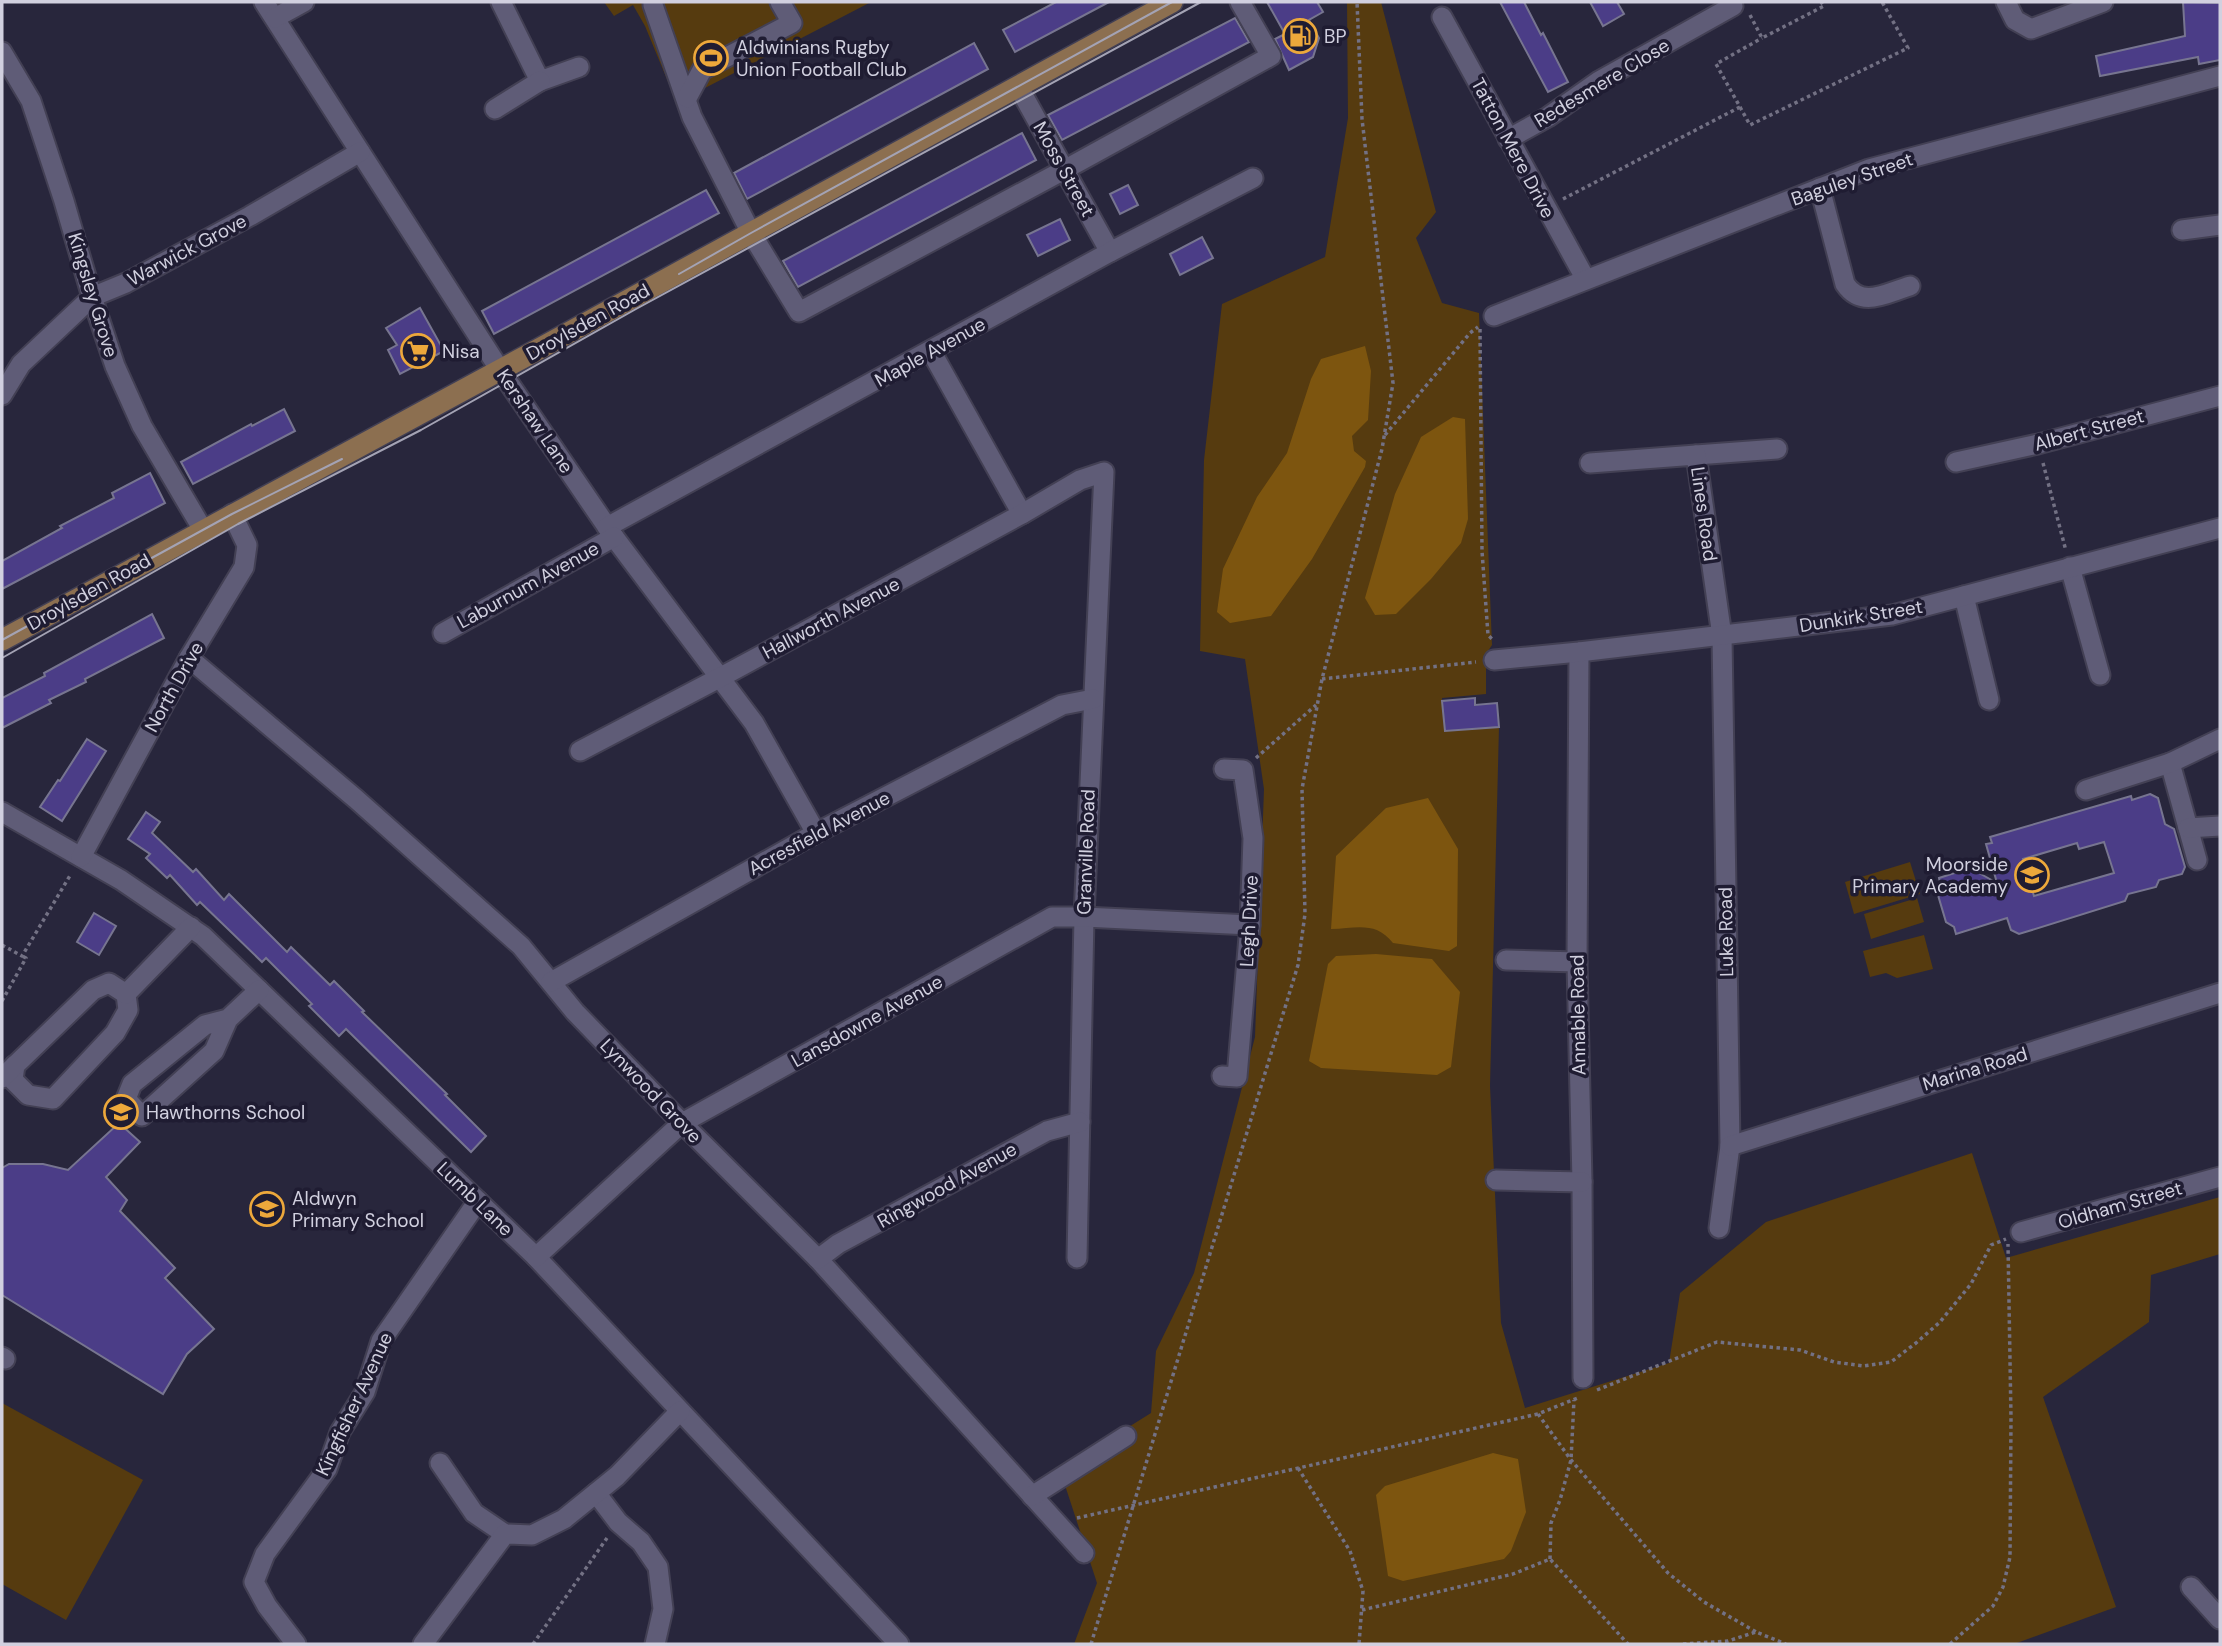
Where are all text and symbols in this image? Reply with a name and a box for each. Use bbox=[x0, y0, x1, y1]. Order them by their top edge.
fuel station icon: BP bbox=[1281, 17, 1319, 55]
place label: BP bbox=[1324, 24, 1346, 49]
street label: Redesmere Close bbox=[1530, 33, 1674, 133]
place label: Aldwinians Rugby Union Football Club bbox=[736, 35, 907, 82]
sports icon: Aldwinians Rugby Union Football Club bbox=[692, 39, 730, 77]
street label: Tatton Mere Drive bbox=[1465, 73, 1561, 223]
street label: Moss Street bbox=[1028, 117, 1100, 221]
street label: Baguley Street bbox=[1788, 146, 1916, 212]
street label: Warwick Grove bbox=[123, 208, 251, 292]
street label: Kingsley Grove bbox=[62, 230, 124, 360]
street label: Droylsden Road bbox=[522, 278, 654, 366]
street label: Maple Avenue bbox=[870, 311, 990, 393]
supermarket icon: Nisa bbox=[399, 332, 437, 370]
place label: Nisa bbox=[442, 339, 480, 364]
street label: Kershaw Lane bbox=[491, 364, 579, 478]
street label: Albert Street bbox=[2031, 403, 2147, 457]
street label: Lines Road bbox=[1685, 465, 1723, 563]
street label: Laburnum Avenue bbox=[453, 536, 603, 634]
street label: Droylsden Road bbox=[23, 548, 155, 636]
street label: Hallworth Avenue bbox=[758, 571, 904, 665]
street label: Dunkirk Street bbox=[1798, 594, 1924, 638]
street label: North Drive bbox=[139, 637, 209, 737]
street label: Acresfield Avenue bbox=[744, 785, 894, 881]
street label: Granville Road bbox=[1071, 789, 1101, 915]
place label: Moorside Primary Academy bbox=[1852, 852, 2008, 899]
school or university icon: Moorside Primary Academy bbox=[2013, 856, 2051, 894]
street label: Legh Drive bbox=[1234, 874, 1264, 968]
street label: Luke Road bbox=[1713, 887, 1739, 977]
street label: Annable Road bbox=[1564, 954, 1592, 1076]
street label: Lansdowne Avenue bbox=[787, 969, 947, 1073]
street label: Lynwood Grove bbox=[595, 1033, 707, 1149]
street label: Marina Road bbox=[1919, 1041, 2031, 1097]
school or university icon: Hawthorns School bbox=[102, 1093, 140, 1131]
place label: Hawthorns School bbox=[146, 1100, 305, 1125]
street label: Ringwood Avenue bbox=[873, 1136, 1021, 1234]
street label: Lumb Lane bbox=[431, 1156, 519, 1242]
street label: Oldham Street bbox=[2055, 1175, 2185, 1235]
place label: Aldwyn Primary School bbox=[292, 1186, 424, 1233]
school or university icon: Aldwyn Primary School bbox=[248, 1190, 286, 1228]
street label: Kingfisher Avenue bbox=[310, 1328, 398, 1480]

